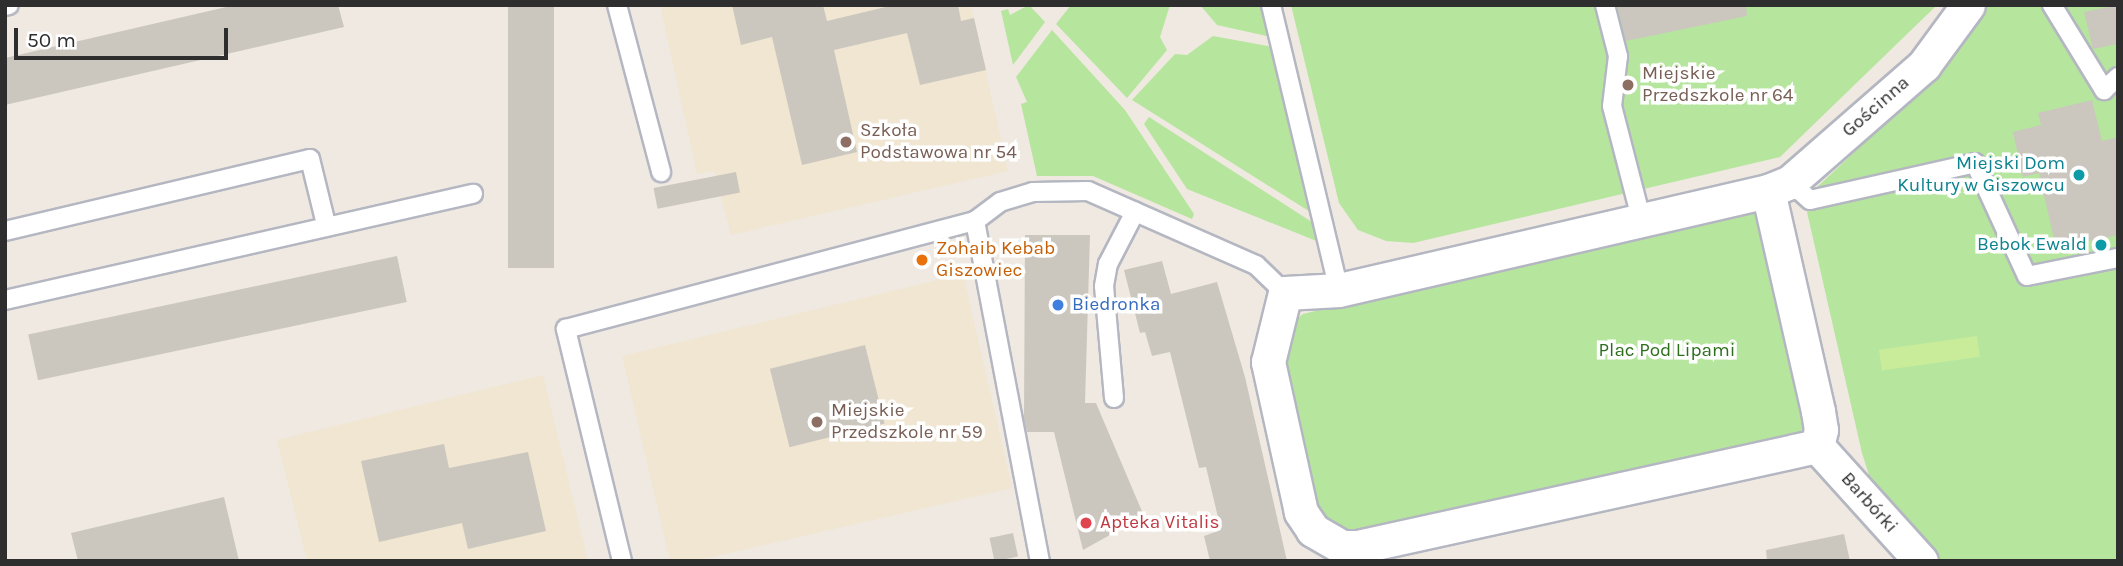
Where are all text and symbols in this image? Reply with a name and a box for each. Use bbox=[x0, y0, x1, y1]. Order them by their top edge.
scale bar bbox=[18, 14, 231, 58]
text: 50 m bbox=[27, 28, 76, 52]
place label: Miejskie Przedszkole nr 64 bbox=[1642, 63, 1793, 107]
street label: Gościnna bbox=[1838, 72, 1914, 142]
marker: Miejskie Przedszkole nr 64 bbox=[1620, 77, 1636, 93]
place label: Szkoła Podstawowa nr 54 bbox=[860, 120, 1017, 164]
marker: Szkoła Podstawowa nr 54 bbox=[838, 134, 854, 150]
place label: Miejski Dom Kultury w Giszowcu bbox=[1897, 153, 2065, 197]
marker: Miejski Dom Kultury w Giszowcu bbox=[2071, 167, 2087, 183]
place label: Bebok Ewald bbox=[1977, 234, 2087, 256]
marker: Bebok Ewald bbox=[2093, 237, 2109, 253]
place label: Zohaib Kebab Giszowiec bbox=[936, 238, 1055, 282]
marker: Zohaib Kebab Giszowiec bbox=[914, 252, 930, 268]
place label: Biedronka bbox=[1072, 294, 1160, 316]
marker: Biedronka bbox=[1050, 297, 1066, 313]
park label: Plac Pod Lipami bbox=[1599, 340, 1735, 362]
place label: Miejskie Przedszkole nr 59 bbox=[831, 400, 983, 444]
marker: Miejskie Przedszkole nr 59 bbox=[809, 414, 825, 430]
street label: Barbórki bbox=[1836, 468, 1902, 538]
place label: Apteka Vitalis bbox=[1100, 512, 1220, 534]
marker: Apteka Vitalis bbox=[1078, 515, 1094, 531]

